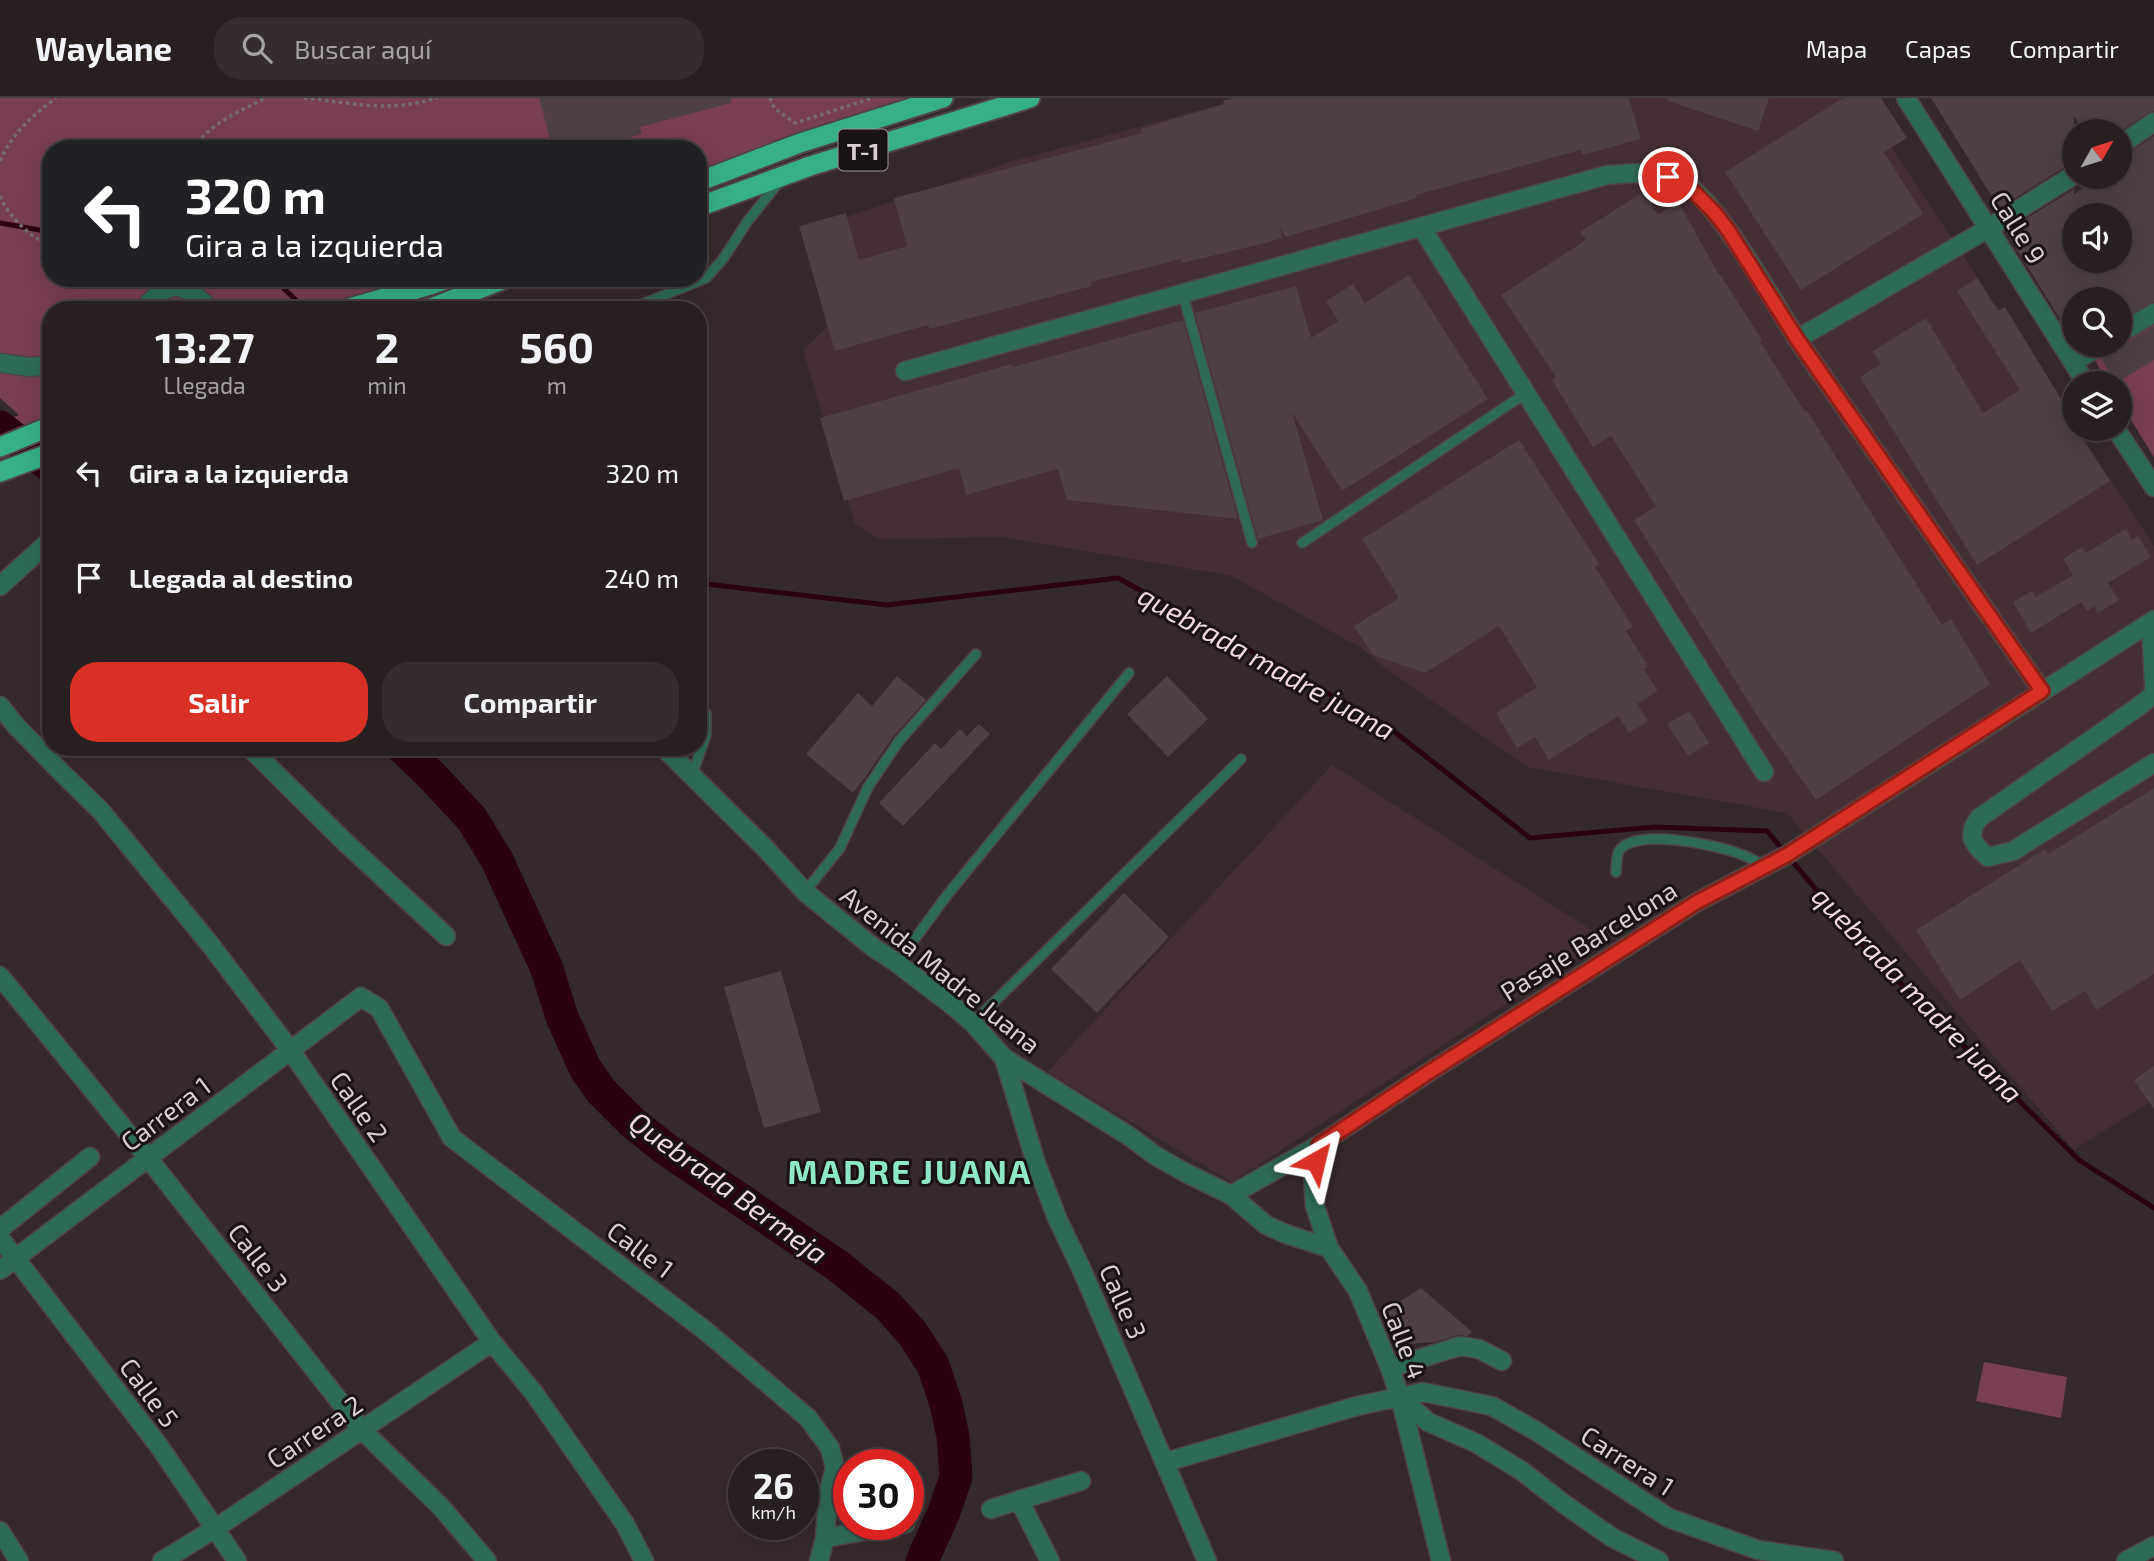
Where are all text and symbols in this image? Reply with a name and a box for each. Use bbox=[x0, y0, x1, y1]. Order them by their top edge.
search box bbox=[214, 17, 704, 80]
text: Waylane bbox=[35, 28, 172, 68]
icon: search bbox=[238, 29, 276, 67]
text: Buscar aquí bbox=[294, 33, 431, 64]
text: Mapa bbox=[1806, 34, 1867, 63]
text: Capas bbox=[1905, 34, 1971, 63]
text: Compartir bbox=[2009, 34, 2119, 63]
north arrow bbox=[2062, 119, 2132, 189]
map controls bbox=[2062, 119, 2132, 441]
road number: T-1 bbox=[838, 130, 888, 170]
pin bbox=[1638, 147, 1698, 207]
icon: arrive bbox=[1649, 158, 1687, 196]
text: 320 m bbox=[185, 165, 326, 224]
icon: left bbox=[70, 168, 161, 259]
street label: Calle 9 bbox=[1985, 185, 2053, 269]
button: sound bbox=[2062, 203, 2132, 273]
text: Gira a la izquierda bbox=[185, 225, 444, 263]
button: search bbox=[2062, 287, 2132, 357]
text: 13:27 bbox=[155, 321, 254, 371]
text: 2 bbox=[375, 321, 399, 371]
text: 560 bbox=[520, 321, 594, 371]
text: Llegada bbox=[164, 371, 246, 399]
text: min bbox=[367, 371, 407, 399]
text: m bbox=[547, 371, 567, 399]
button: layers bbox=[2062, 371, 2132, 441]
icon: left bbox=[70, 454, 108, 492]
text: Gira a la izquierda bbox=[129, 457, 349, 488]
text: 320 m bbox=[606, 457, 679, 488]
icon: arrive bbox=[70, 559, 108, 597]
text: Llegada al destino bbox=[129, 562, 353, 593]
text: 240 m bbox=[604, 562, 679, 593]
water label: quebrada madre juana bbox=[1133, 577, 1401, 747]
button: Salir bbox=[70, 662, 368, 742]
button: Compartir bbox=[382, 662, 679, 742]
street label: Pasaje Barcelona bbox=[1494, 873, 1682, 1007]
street label: Avenida Madre Juana bbox=[835, 879, 1047, 1059]
water label: quebrada madre juana bbox=[1806, 879, 2030, 1109]
street label: Calle 2 bbox=[325, 1065, 395, 1147]
street label: Carrera 1 bbox=[114, 1069, 216, 1157]
water label: Quebrada Bermeja bbox=[623, 1104, 835, 1270]
position arrow bbox=[1279, 1124, 1353, 1198]
district label: MADRE JUANA bbox=[788, 1151, 1032, 1191]
street label: Calle 1 bbox=[602, 1214, 680, 1284]
street label: Calle 3 bbox=[223, 1216, 295, 1298]
street label: Calle 3 bbox=[1094, 1259, 1154, 1343]
street label: Calle 4 bbox=[1376, 1297, 1434, 1383]
street label: Calle 5 bbox=[114, 1351, 186, 1433]
street label: Carrera 2 bbox=[260, 1388, 368, 1474]
street label: Carrera 1 bbox=[1576, 1419, 1680, 1501]
speed limit sign: 30 bbox=[833, 1449, 924, 1540]
text: 26 bbox=[753, 1464, 794, 1506]
text: km/h bbox=[751, 1501, 796, 1523]

